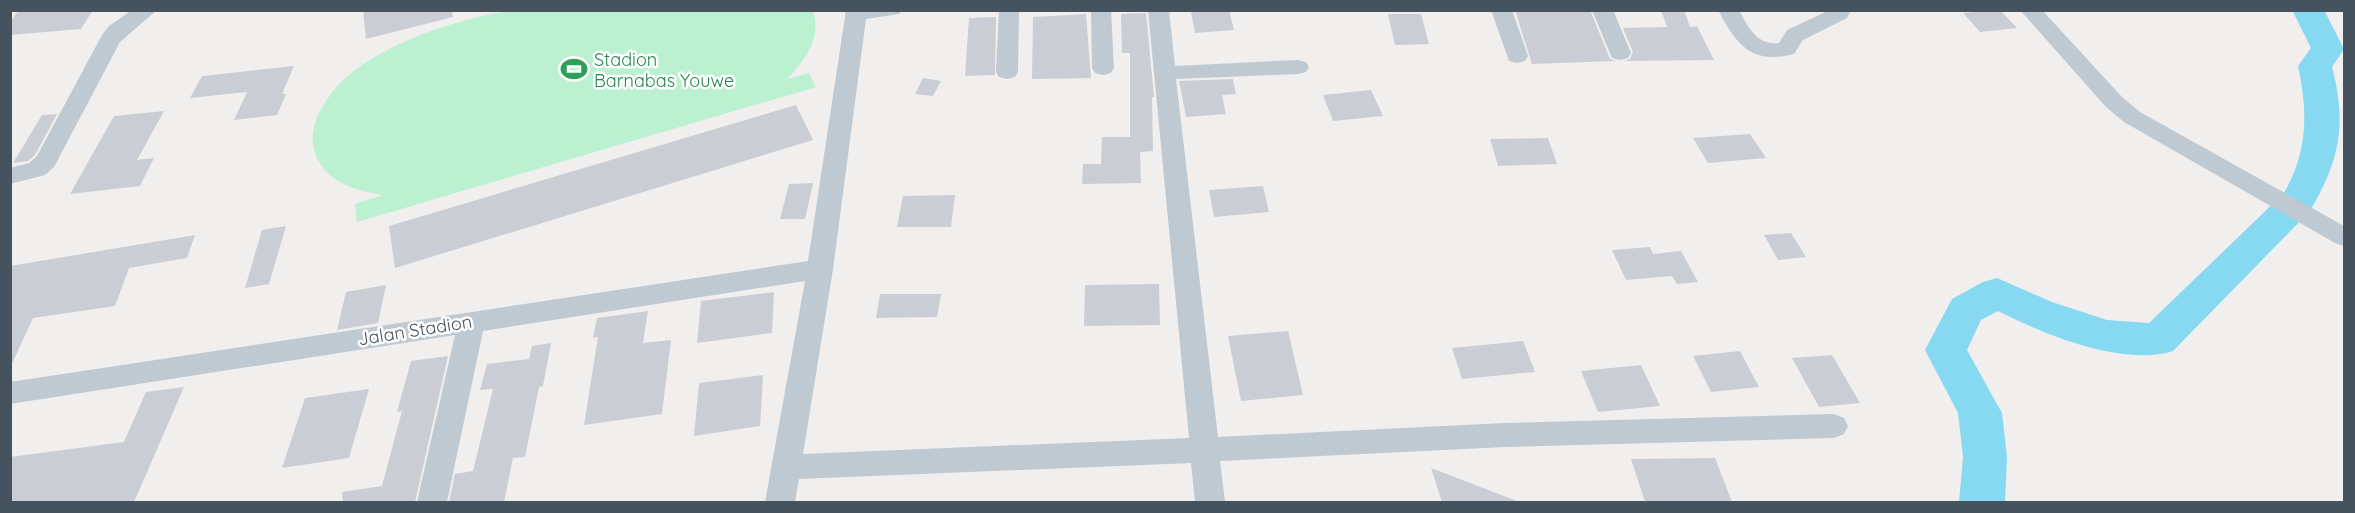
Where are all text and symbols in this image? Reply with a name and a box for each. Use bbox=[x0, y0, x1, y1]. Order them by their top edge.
place label: Stadion Barnabas Youwe bbox=[594, 48, 734, 92]
sports icon: Stadion Barnabas Youwe bbox=[559, 54, 589, 84]
street label: Jalan Stadion bbox=[357, 310, 473, 350]

